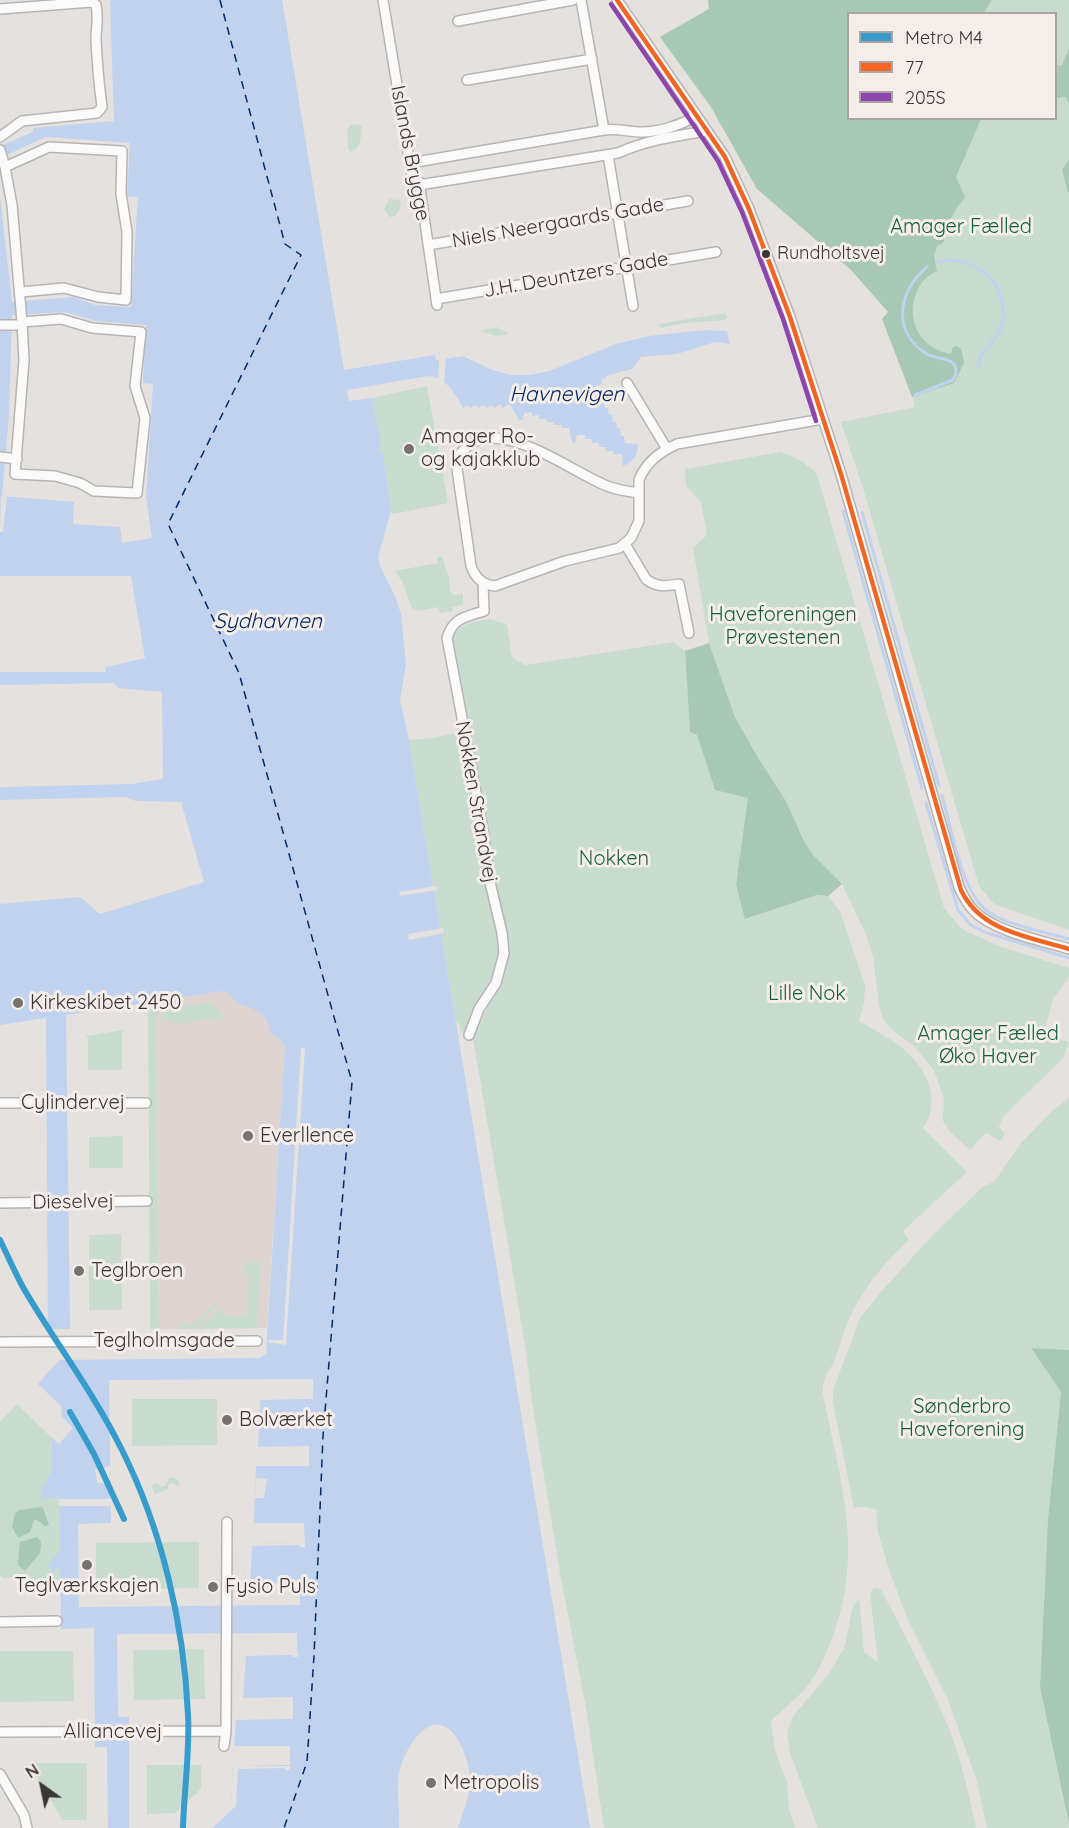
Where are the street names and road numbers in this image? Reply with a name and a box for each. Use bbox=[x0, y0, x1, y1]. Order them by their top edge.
street label: Islands Brygge bbox=[385, 83, 435, 223]
street label: Niels Neergaards Gade bbox=[450, 193, 666, 253]
street label: J.H. Deuntzers Gade bbox=[482, 247, 670, 303]
street label: Nokken Strandvej bbox=[450, 719, 502, 885]
street label: Cylindervej bbox=[21, 1091, 125, 1115]
street label: Dieselvej bbox=[32, 1189, 114, 1215]
street label: Teglholmsgade bbox=[93, 1329, 235, 1353]
street label: Alliancevej bbox=[64, 1720, 162, 1744]

